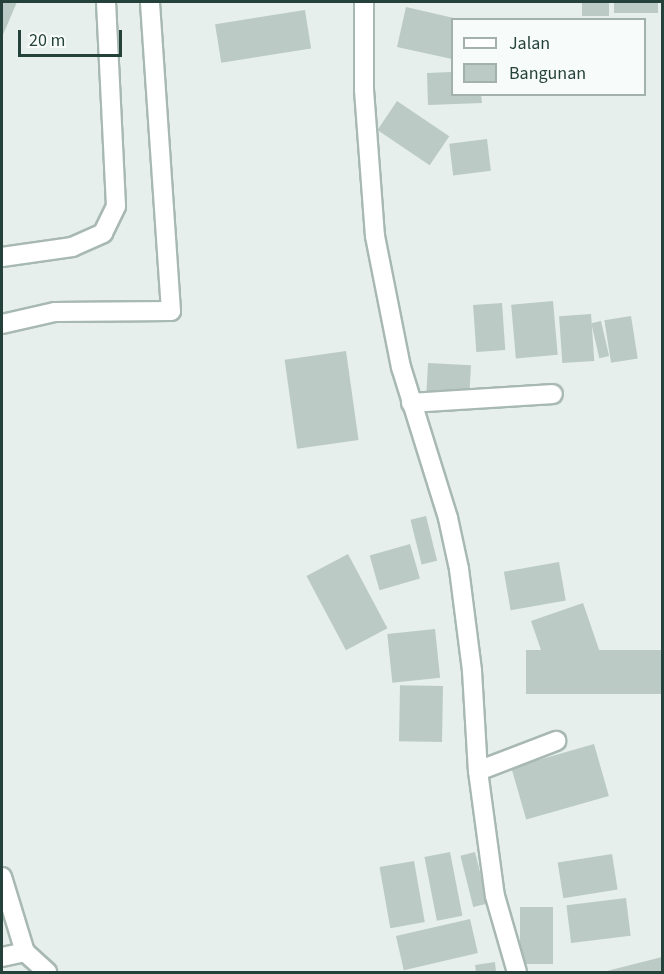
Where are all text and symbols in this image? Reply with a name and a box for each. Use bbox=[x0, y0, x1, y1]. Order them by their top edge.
scale bar bbox=[21, 18, 124, 56]
legend bbox=[451, 18, 646, 96]
text: 20 m bbox=[29, 28, 65, 53]
text: Jalan bbox=[509, 31, 550, 56]
text: Bangunan bbox=[509, 61, 586, 86]

